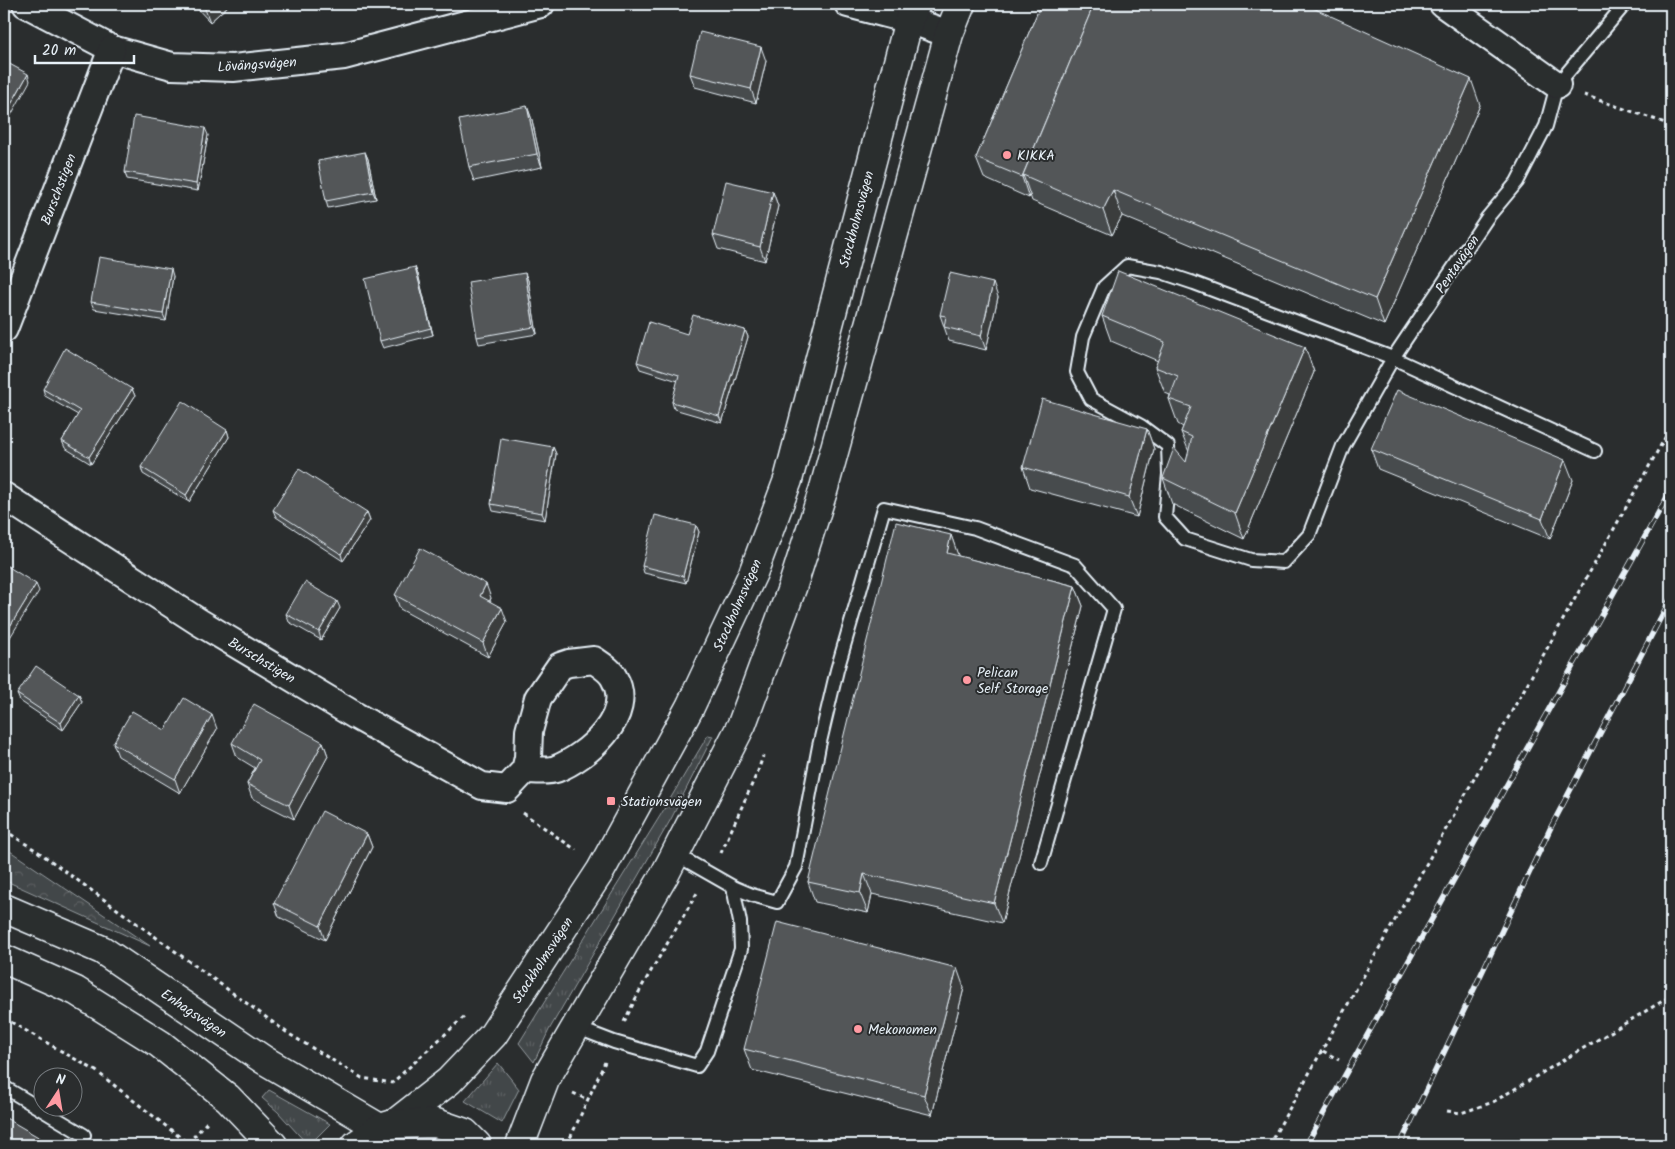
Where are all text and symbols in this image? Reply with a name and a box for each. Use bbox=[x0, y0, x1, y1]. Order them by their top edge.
scale bar bbox=[35, 32, 134, 64]
text: 20 m bbox=[42, 39, 76, 63]
street label: Lövängsvägen bbox=[217, 51, 297, 79]
place label: KIKKA bbox=[1017, 145, 1055, 167]
marker: KIKKA bbox=[1001, 149, 1013, 161]
street label: Burschstigen bbox=[35, 150, 83, 228]
street label: Stockholmsvägen bbox=[833, 168, 880, 270]
street label: Pentavägen bbox=[1430, 231, 1485, 298]
street label: Stockholmsvägen bbox=[708, 556, 768, 655]
street label: Burschstigen bbox=[224, 632, 299, 690]
place label: Pelican Self Storage bbox=[977, 662, 1049, 700]
marker: Pelican Self Storage bbox=[961, 674, 973, 686]
place label: Stationsvägen bbox=[621, 791, 702, 813]
marker: Stationsvägen bbox=[605, 795, 617, 807]
street label: Stockholmsvägen bbox=[507, 913, 579, 1008]
street label: Enhagsvägen bbox=[156, 984, 231, 1044]
place label: Mekonomen bbox=[868, 1019, 937, 1041]
marker: Mekonomen bbox=[852, 1023, 864, 1035]
north arrow bbox=[32, 1066, 82, 1116]
text: N bbox=[54, 1069, 67, 1092]

